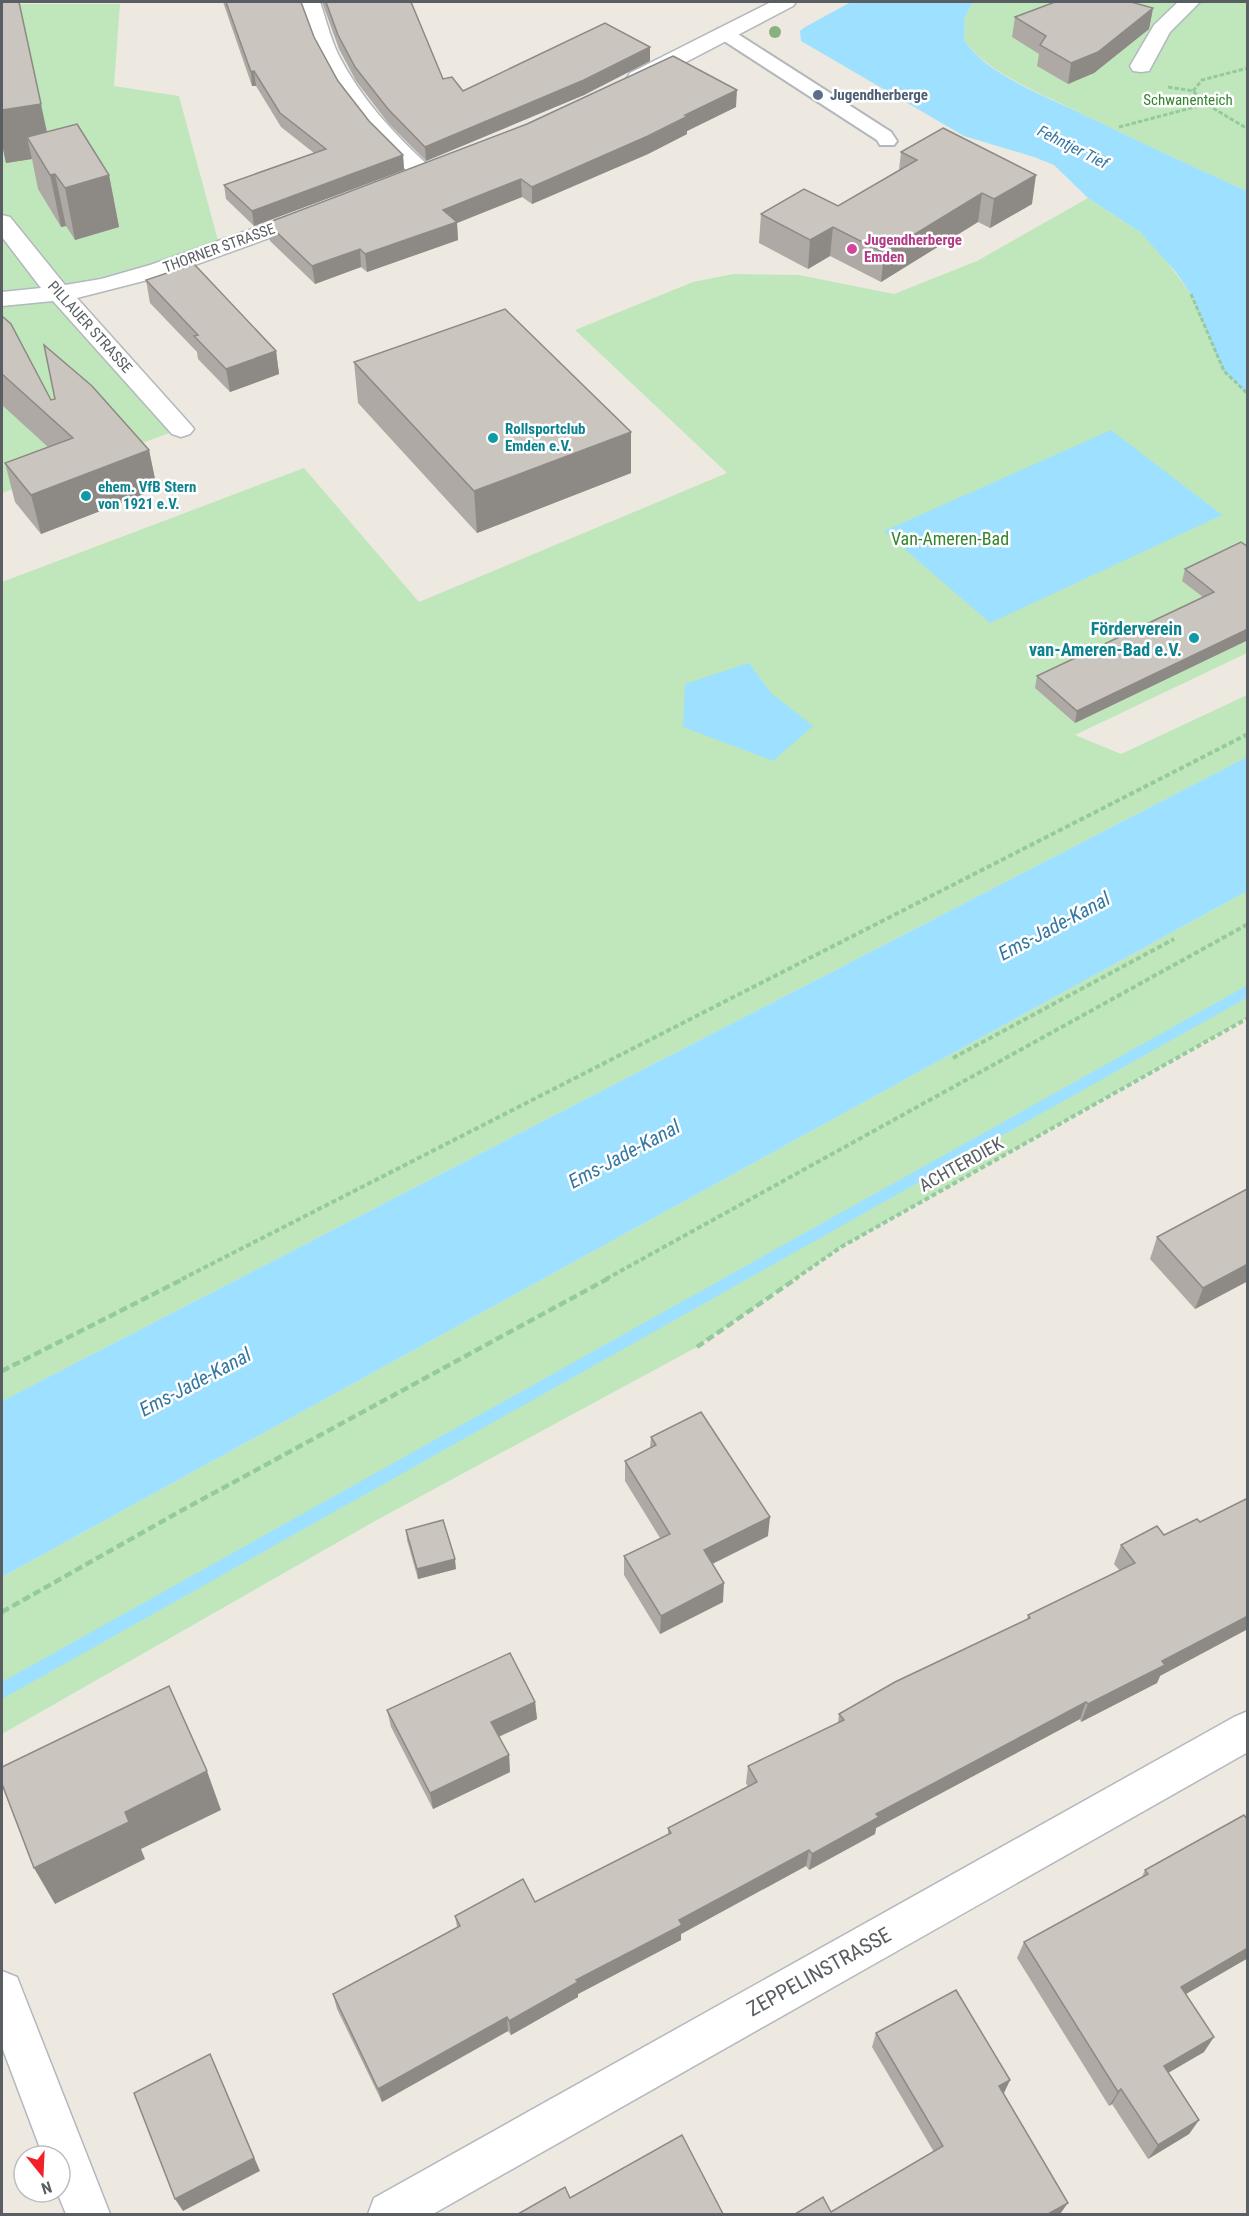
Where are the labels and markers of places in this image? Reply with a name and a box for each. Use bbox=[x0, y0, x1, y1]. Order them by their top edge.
place label: Jugendherberge bbox=[830, 86, 928, 104]
marker: Jugendherberge bbox=[811, 88, 825, 102]
place label: Jugendherberge Emden bbox=[864, 231, 962, 266]
marker: Jugendherberge Emden bbox=[845, 242, 859, 256]
place label: Rollsportclub Emden e.V. bbox=[505, 420, 585, 455]
marker: Rollsportclub Emden e.V. bbox=[486, 431, 500, 445]
place label: ehem. VfB Stern von 1921 e.V. bbox=[98, 478, 196, 513]
marker: ehem. VfB Stern von 1921 e.V. bbox=[79, 489, 93, 503]
place label: Förderverein van-Ameren-Bad e.V. bbox=[1029, 618, 1182, 660]
marker: Förderverein van-Ameren-Bad e.V. bbox=[1187, 631, 1201, 645]

